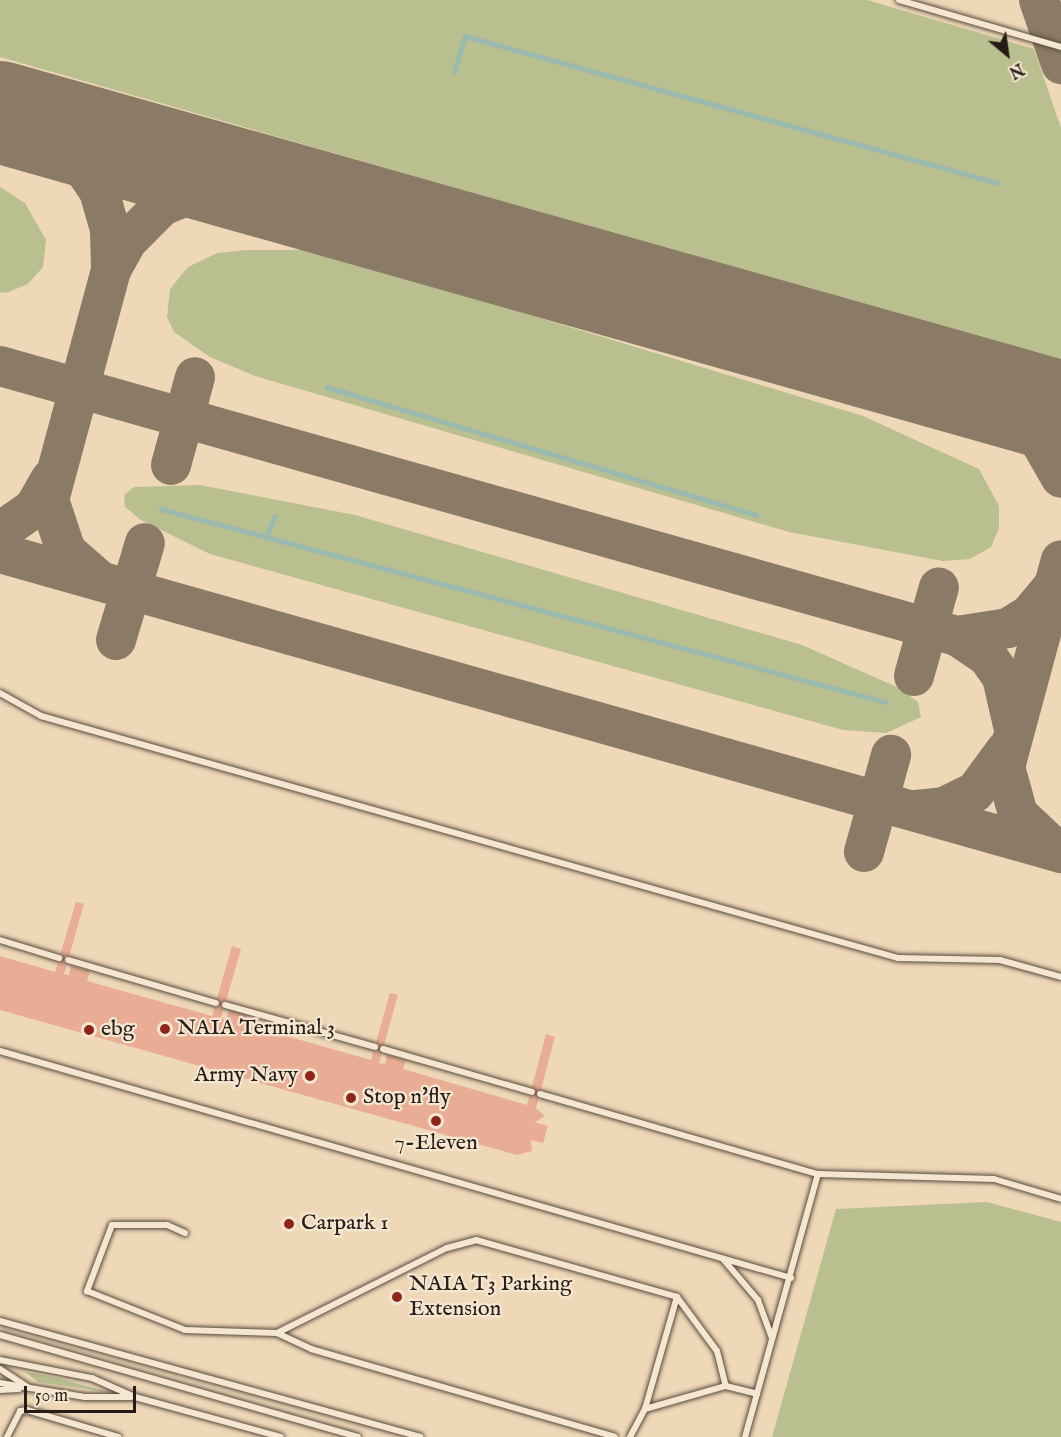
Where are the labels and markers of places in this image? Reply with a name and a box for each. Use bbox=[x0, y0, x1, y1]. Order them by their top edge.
place label: NAIA Terminal 3 bbox=[177, 1016, 335, 1042]
place label: ebg bbox=[101, 1017, 135, 1043]
marker: NAIA Terminal 3 bbox=[158, 1022, 172, 1036]
marker: ebg bbox=[82, 1023, 96, 1037]
place label: Army Navy bbox=[194, 1063, 298, 1089]
marker: Army Navy bbox=[303, 1069, 317, 1083]
place label: Stop n'fly bbox=[363, 1085, 451, 1111]
marker: Stop n'fly bbox=[344, 1091, 358, 1105]
marker: 7-Eleven bbox=[429, 1114, 443, 1128]
place label: 7-Eleven bbox=[394, 1131, 478, 1157]
place label: Carpark 1 bbox=[301, 1211, 389, 1237]
marker: Carpark 1 bbox=[282, 1217, 296, 1231]
place label: NAIA T3 Parking Extension bbox=[409, 1271, 572, 1322]
marker: NAIA T3 Parking Extension bbox=[390, 1290, 404, 1304]

